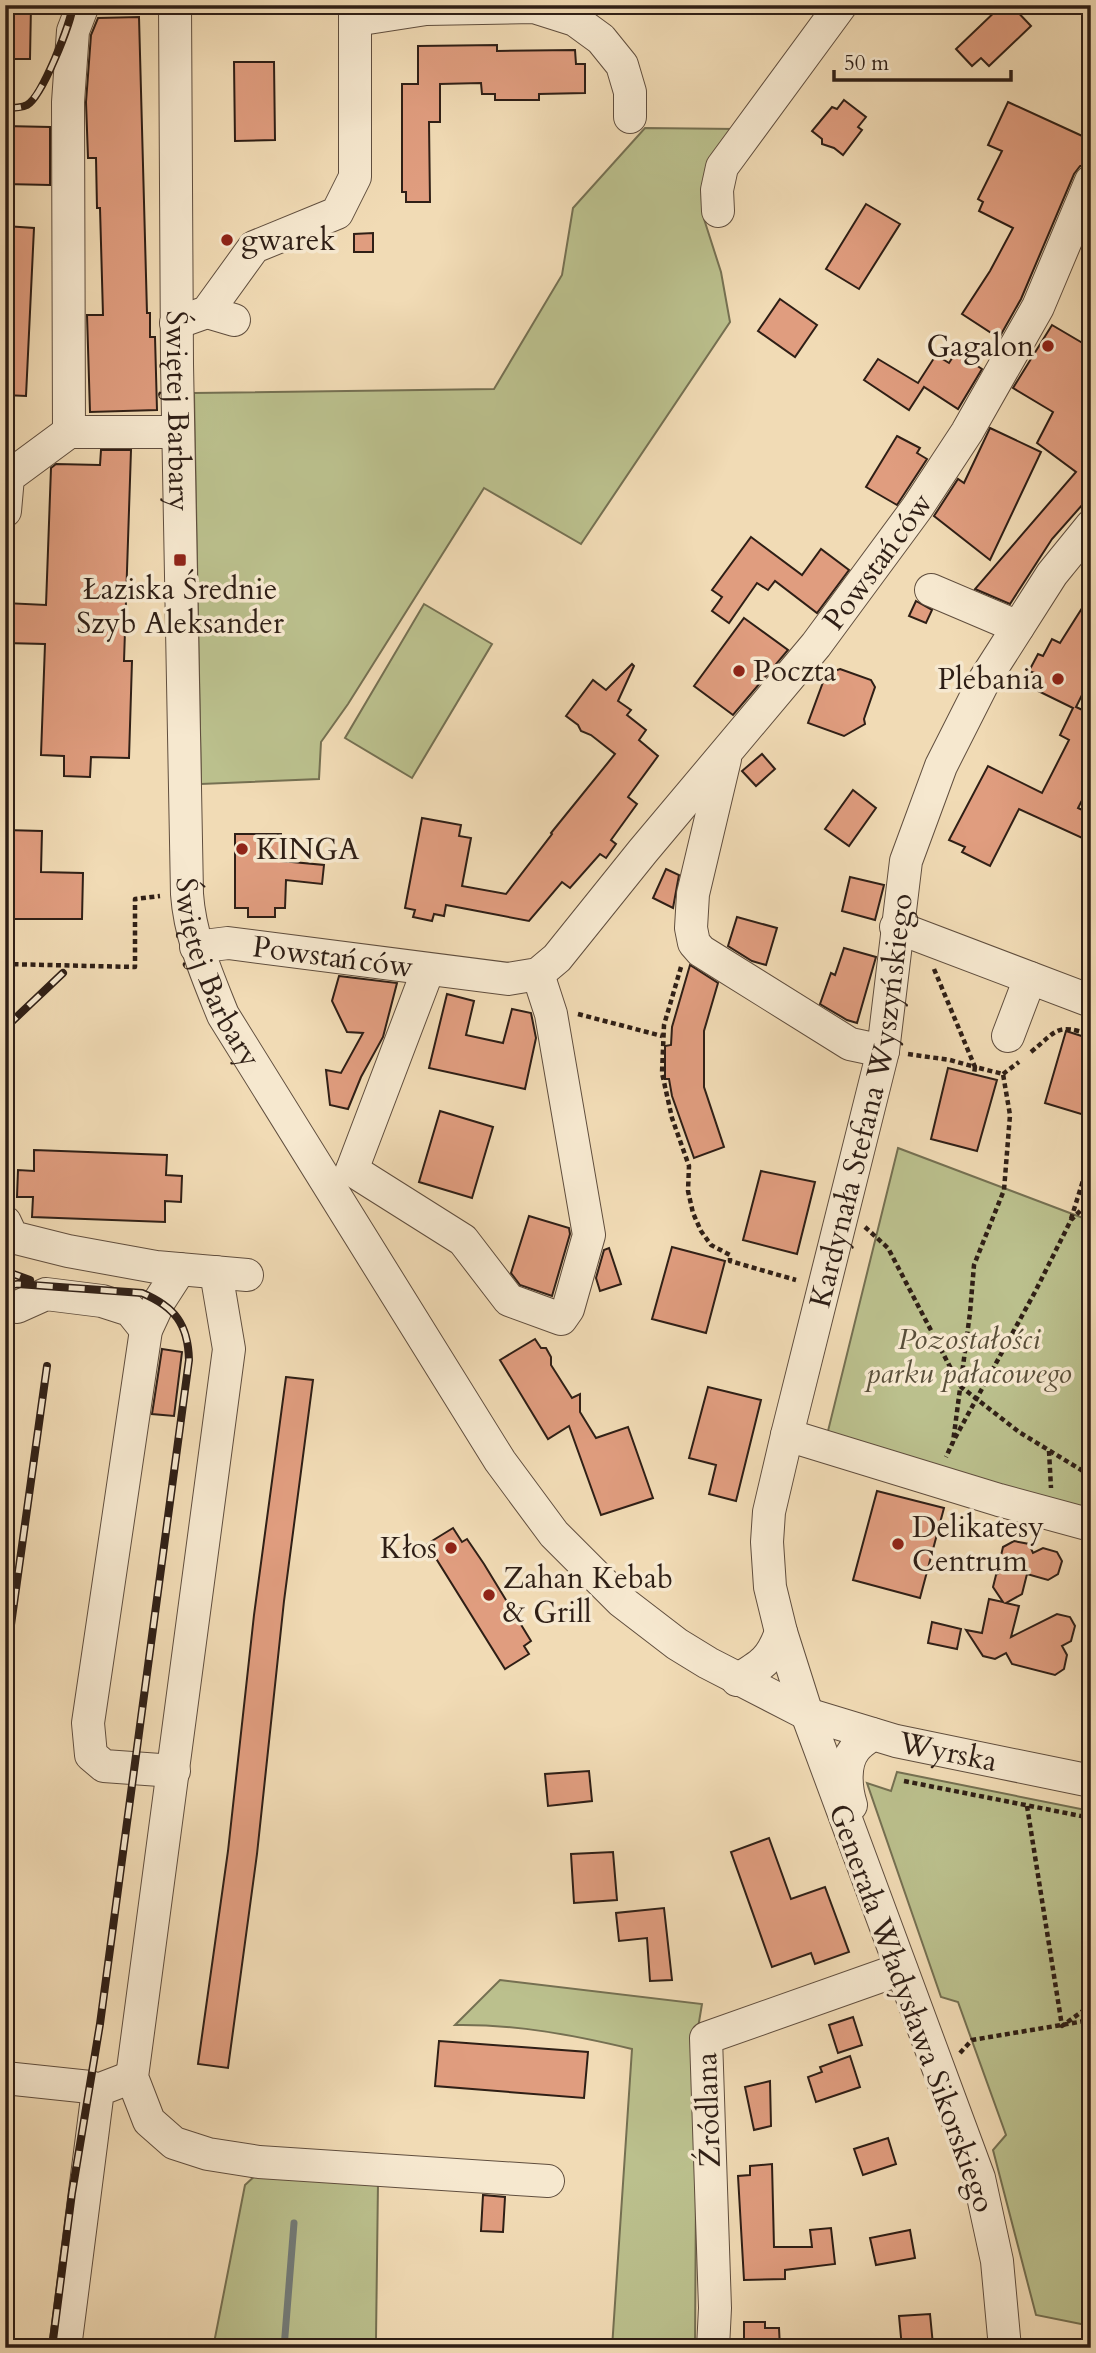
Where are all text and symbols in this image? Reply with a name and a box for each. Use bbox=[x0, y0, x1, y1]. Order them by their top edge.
scale bar bbox=[834, 38, 1010, 82]
text: 50 m bbox=[844, 49, 889, 78]
place label: gwarek bbox=[241, 220, 335, 261]
marker: gwarek bbox=[219, 232, 235, 248]
street label: Świętej Barbary bbox=[156, 310, 200, 512]
place label: Gagalon bbox=[927, 326, 1034, 367]
marker: Gagalon bbox=[1040, 338, 1056, 354]
street label: Powstańców bbox=[814, 485, 943, 639]
marker: Łaziska Średnie Szyb Aleksander bbox=[172, 552, 188, 568]
place label: Łaziska Średnie Szyb Aleksander bbox=[76, 569, 284, 644]
place label: Poczta bbox=[753, 651, 837, 692]
place label: Plebania bbox=[937, 659, 1044, 700]
marker: Poczta bbox=[731, 663, 747, 679]
marker: Plebania bbox=[1050, 671, 1066, 687]
place label: KINGA bbox=[256, 829, 360, 870]
marker: KINGA bbox=[234, 841, 250, 857]
street label: Świętej Barbary bbox=[166, 877, 270, 1075]
street label: Kardynała Stefana Wyszyńskiego bbox=[800, 891, 923, 1312]
street label: Powstańców bbox=[250, 926, 416, 988]
park label: Pozostałości parku pałacowego bbox=[864, 1319, 1072, 1394]
place label: Delikatesy Centrum bbox=[912, 1507, 1044, 1582]
place label: Kłos bbox=[380, 1528, 437, 1569]
marker: Delikatesy Centrum bbox=[890, 1536, 906, 1552]
marker: Kłos bbox=[443, 1540, 459, 1556]
place label: Zahan Kebab & Grill bbox=[503, 1558, 673, 1633]
marker: Zahan Kebab & Grill bbox=[481, 1587, 497, 1603]
street label: Wyrska bbox=[894, 1722, 1001, 1782]
street label: Generała Władysława Sikorskiego bbox=[818, 1798, 1005, 2218]
street label: Źródlana bbox=[686, 2052, 731, 2168]

